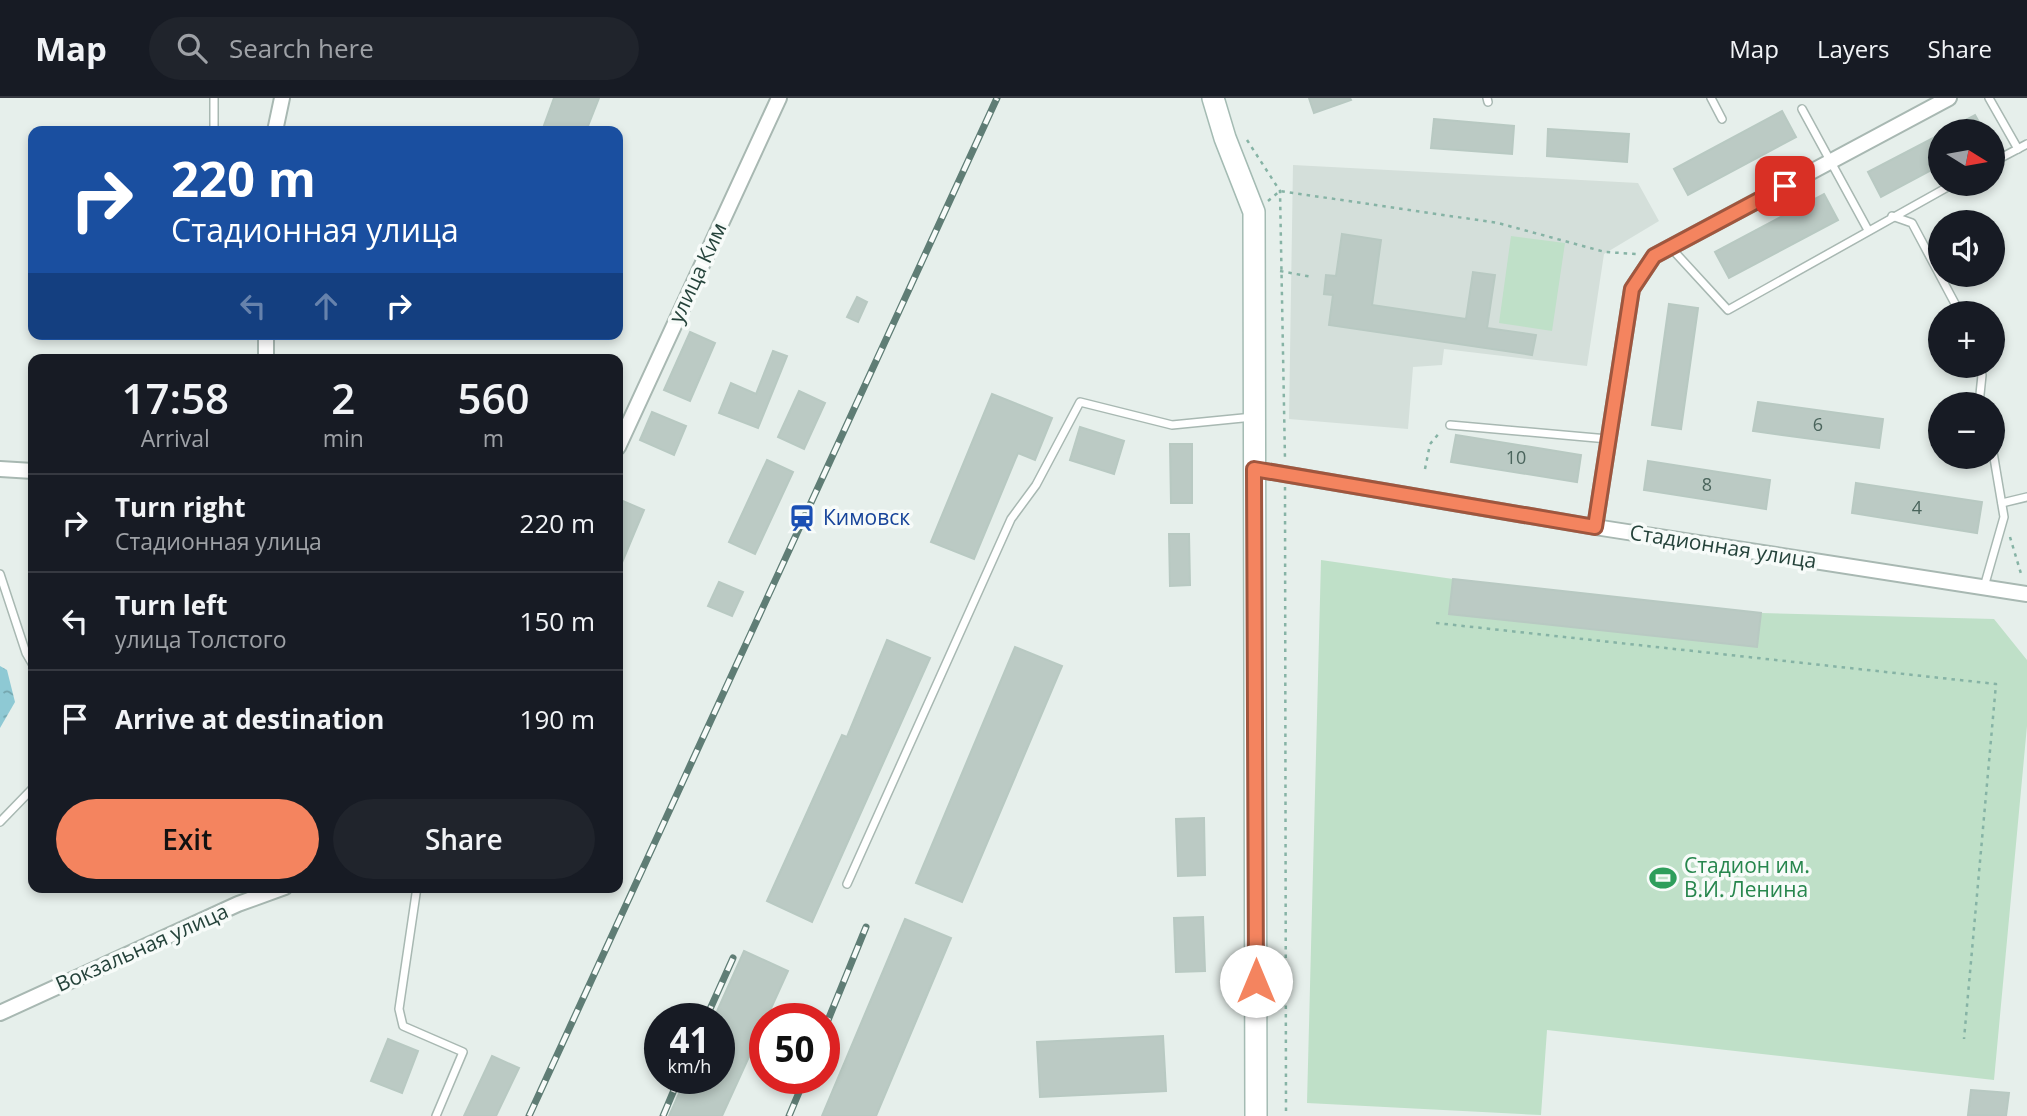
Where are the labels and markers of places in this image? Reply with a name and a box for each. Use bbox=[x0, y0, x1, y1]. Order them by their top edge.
pin bbox=[1755, 156, 1815, 216]
station icon: Кимовск bbox=[787, 503, 817, 533]
place label: Кимовск bbox=[823, 503, 910, 531]
place label: Стадион им. В.И. Ленина bbox=[1684, 851, 1810, 903]
sports icon: Стадион им. В.И. Ленина bbox=[1648, 863, 1678, 893]

